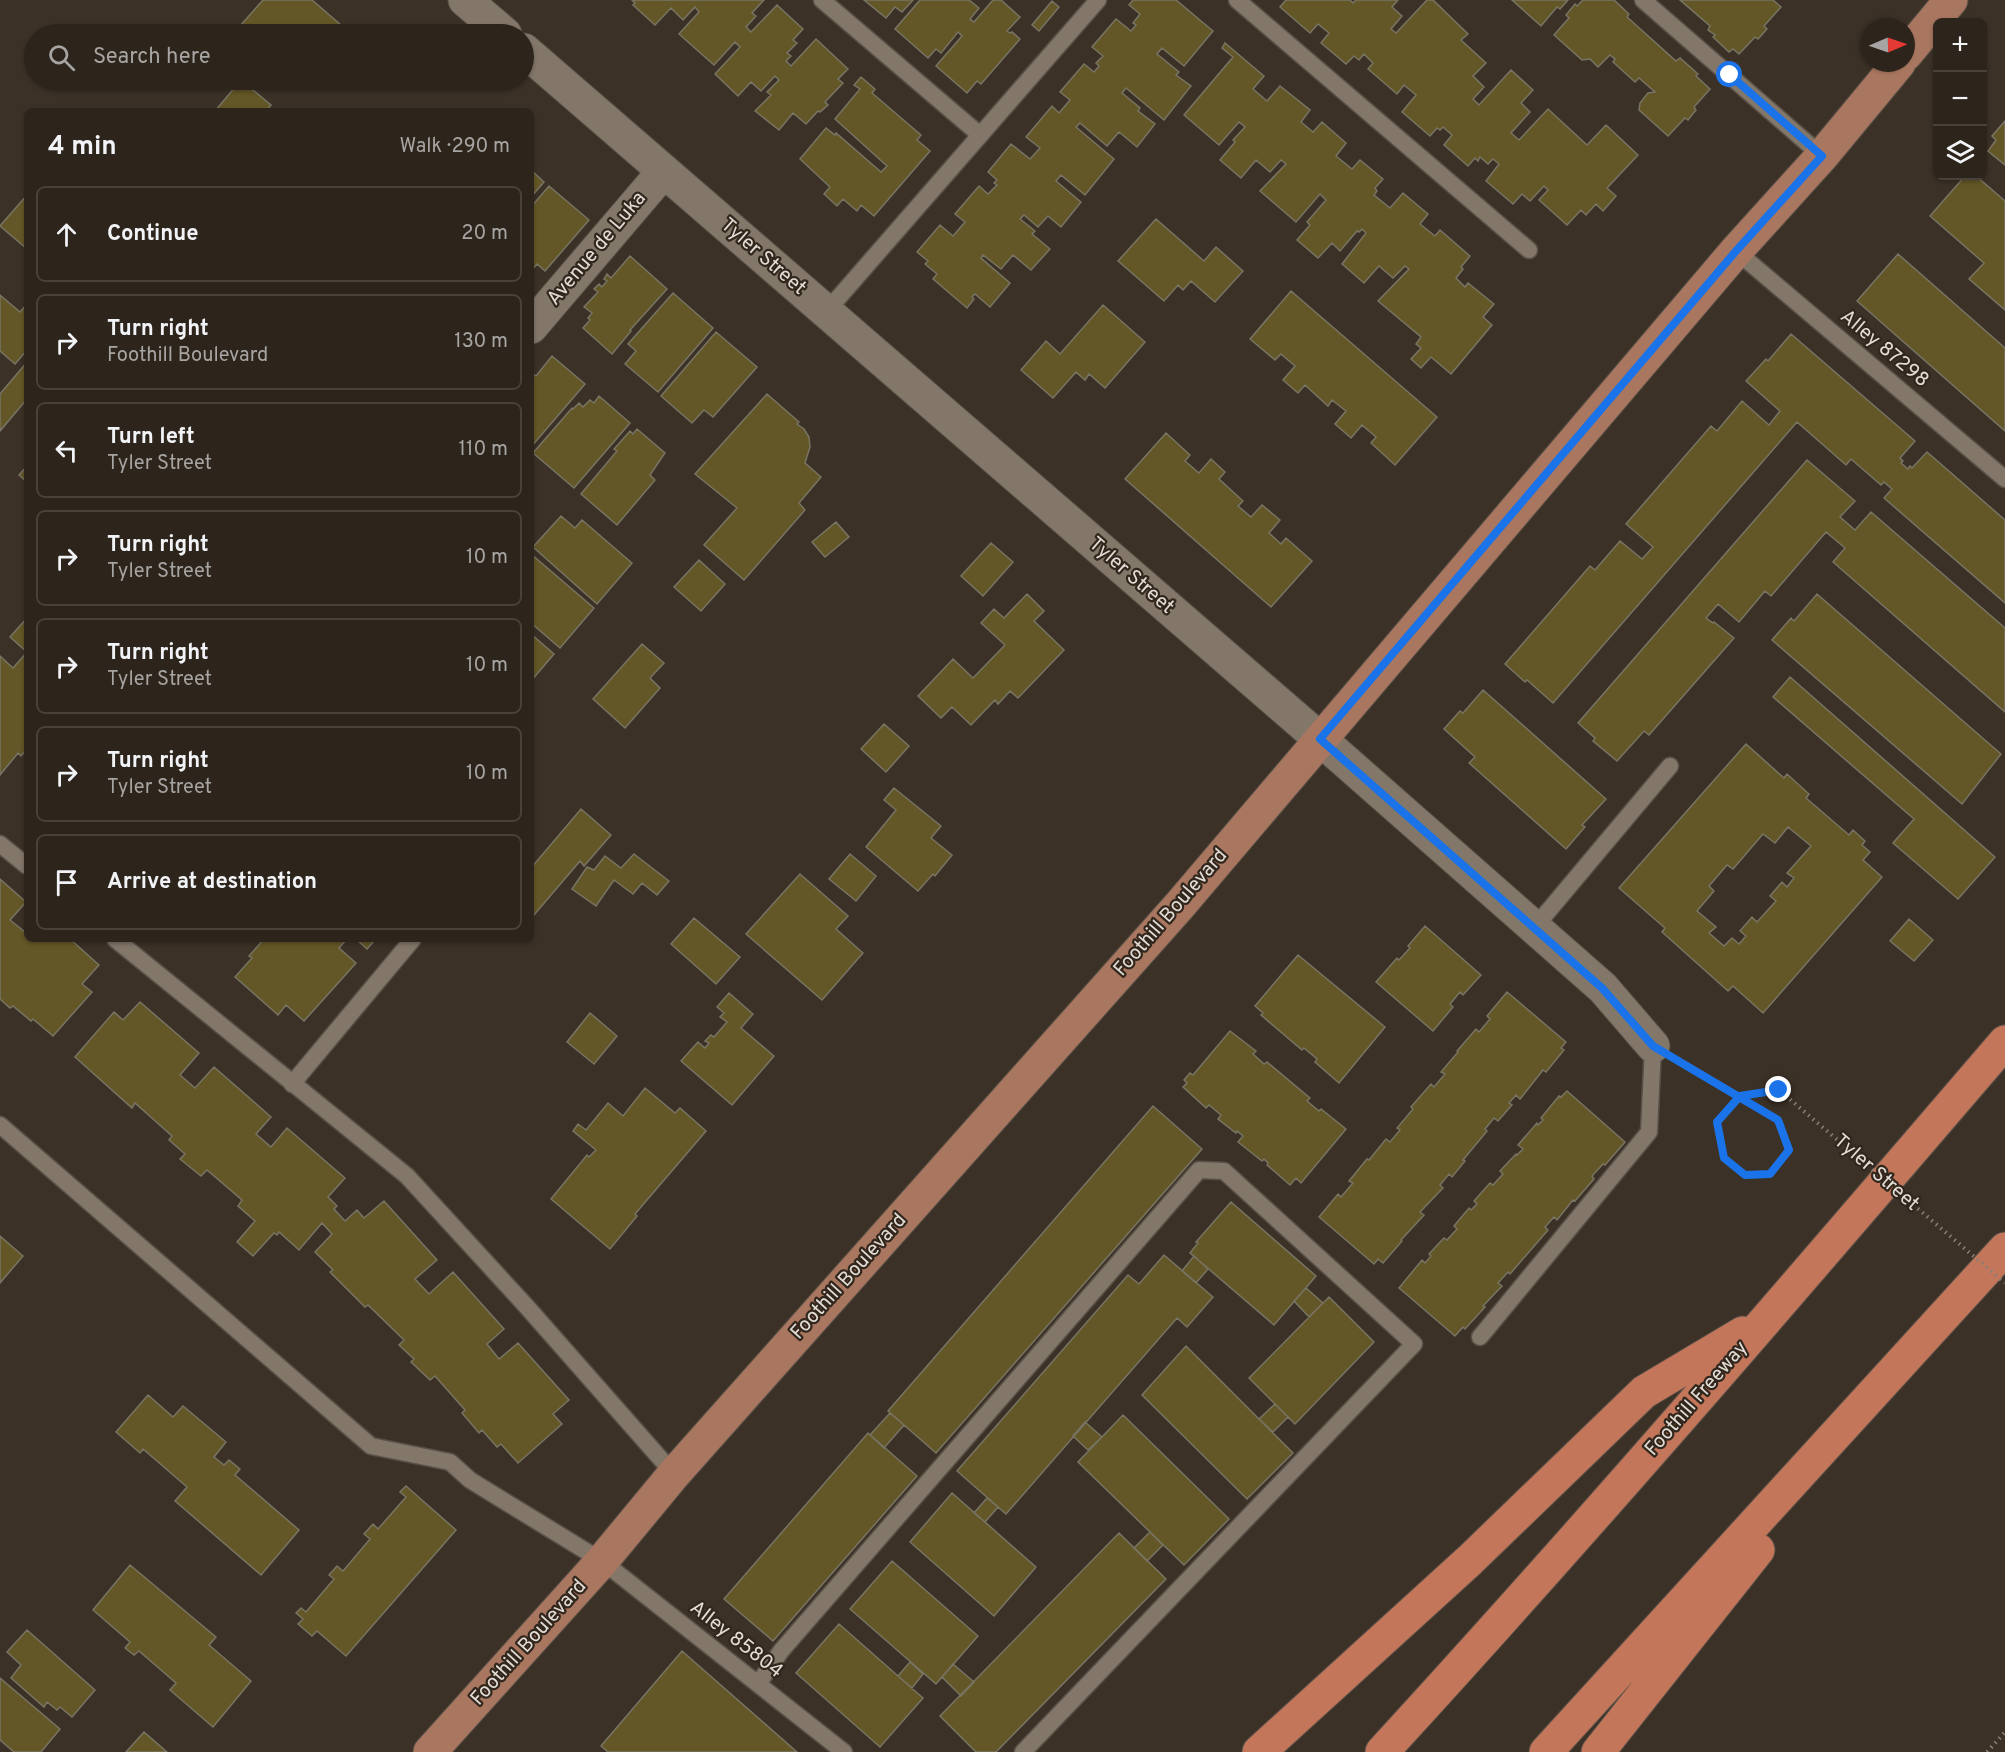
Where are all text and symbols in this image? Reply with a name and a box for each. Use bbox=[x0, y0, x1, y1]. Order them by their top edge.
north arrow bbox=[1861, 18, 1915, 72]
map controls bbox=[1933, 18, 1987, 180]
button: + bbox=[1933, 18, 1987, 72]
search box bbox=[24, 24, 534, 90]
icon: search bbox=[45, 41, 78, 74]
text: Search here bbox=[93, 44, 211, 71]
route start bbox=[1716, 61, 1742, 87]
button: − bbox=[1933, 72, 1987, 126]
button: layers bbox=[1933, 126, 1987, 180]
text: 4 min bbox=[48, 131, 117, 164]
text: Walk · 290 m bbox=[399, 134, 510, 160]
street label: Avenue de Luka bbox=[542, 187, 652, 311]
street label: Tyler Street bbox=[715, 213, 811, 301]
icon: ahead bbox=[50, 218, 83, 251]
text: Continue bbox=[107, 221, 198, 248]
text: 20 m bbox=[461, 221, 508, 247]
street label: Alley 87298 bbox=[1834, 304, 1934, 394]
text: Turn right bbox=[107, 316, 209, 343]
icon: right bbox=[50, 326, 83, 359]
text: 130 m bbox=[454, 329, 508, 355]
text: Foothill Boulevard bbox=[107, 343, 268, 369]
text: Turn left bbox=[107, 424, 195, 451]
icon: left bbox=[50, 434, 83, 467]
text: 110 m bbox=[459, 437, 508, 463]
text: Tyler Street bbox=[107, 451, 212, 477]
text: Turn right bbox=[107, 532, 209, 559]
street label: Tyler Street bbox=[1083, 532, 1179, 620]
icon: right bbox=[50, 542, 83, 575]
text: 10 m bbox=[466, 545, 508, 571]
text: Tyler Street bbox=[107, 559, 212, 585]
text: Turn right bbox=[107, 640, 209, 667]
icon: right bbox=[50, 650, 83, 683]
text: 10 m bbox=[466, 653, 508, 679]
text: Tyler Street bbox=[107, 667, 212, 693]
text: Turn right bbox=[107, 748, 209, 775]
icon: right bbox=[50, 758, 83, 791]
text: 10 m bbox=[466, 761, 508, 787]
text: Tyler Street bbox=[107, 775, 212, 801]
street label: Foothill Boulevard bbox=[1108, 844, 1234, 982]
icon: arrive bbox=[50, 866, 83, 899]
text: Arrive at destination bbox=[107, 869, 317, 896]
route end bbox=[1765, 1076, 1791, 1102]
street label: Tyler Street bbox=[1828, 1129, 1924, 1217]
street label: Foothill Boulevard bbox=[785, 1208, 913, 1346]
street label: Foothill Freeway bbox=[1640, 1336, 1754, 1462]
street label: Foothill Boulevard bbox=[465, 1574, 593, 1712]
street label: Alley 85804 bbox=[684, 1595, 788, 1685]

